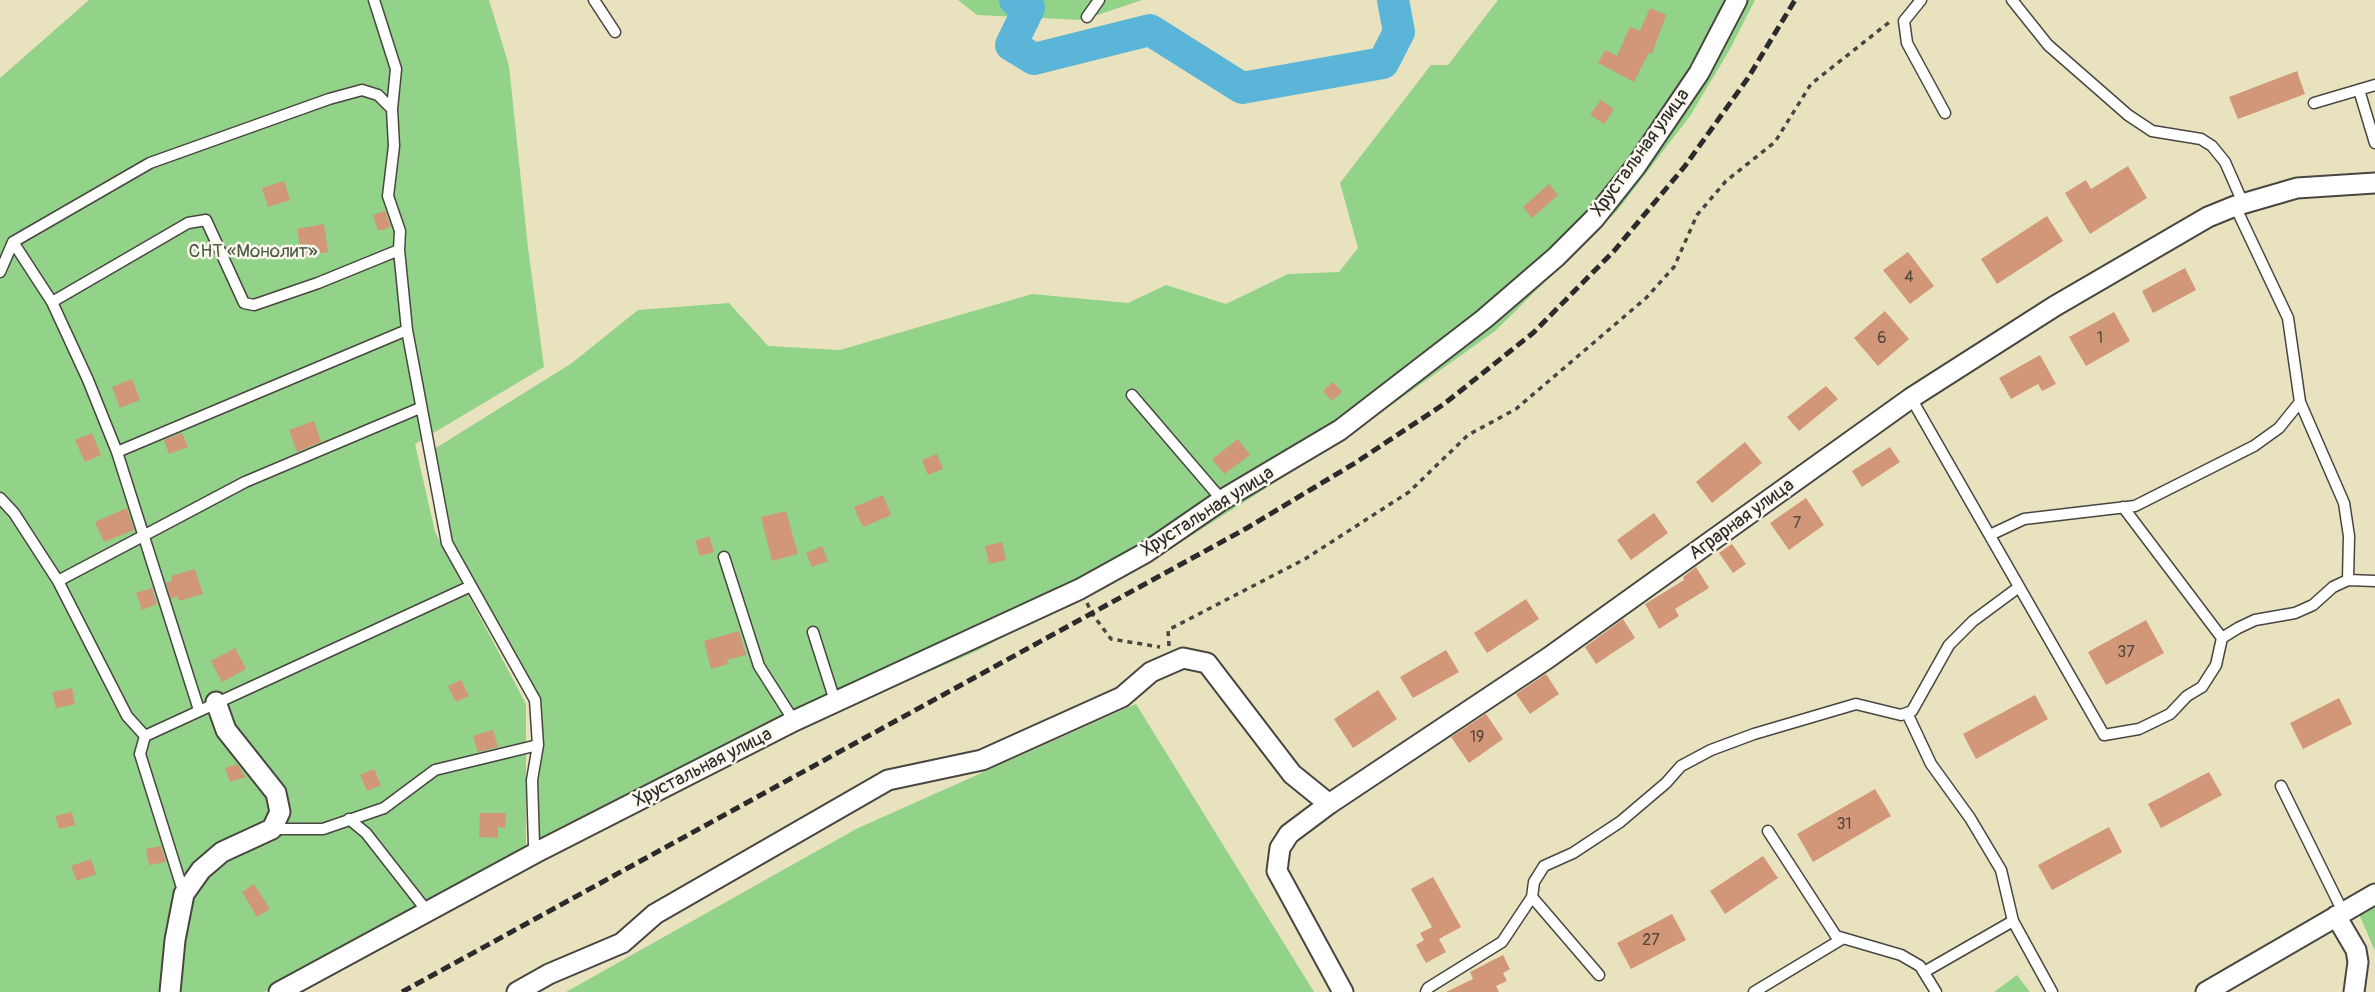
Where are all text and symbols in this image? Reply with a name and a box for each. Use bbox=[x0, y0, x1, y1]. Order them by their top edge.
street label: Хрустальная улица bbox=[1587, 85, 1695, 221]
park label: СНТ «Монолит» bbox=[188, 241, 318, 263]
house number: 4 bbox=[1904, 268, 1914, 288]
house number: 6 bbox=[1877, 329, 1887, 349]
house number: 1 bbox=[2097, 329, 2103, 349]
street label: Хрустальная улица bbox=[1137, 462, 1279, 562]
street label: Аграрная улица bbox=[1685, 474, 1799, 566]
house number: 7 bbox=[1793, 514, 1801, 534]
house number: 37 bbox=[2117, 643, 2135, 663]
street label: Хрустальная улица bbox=[630, 723, 776, 813]
house number: 19 bbox=[1470, 728, 1484, 748]
house number: 31 bbox=[1836, 815, 1852, 835]
house number: 27 bbox=[1642, 931, 1660, 951]

